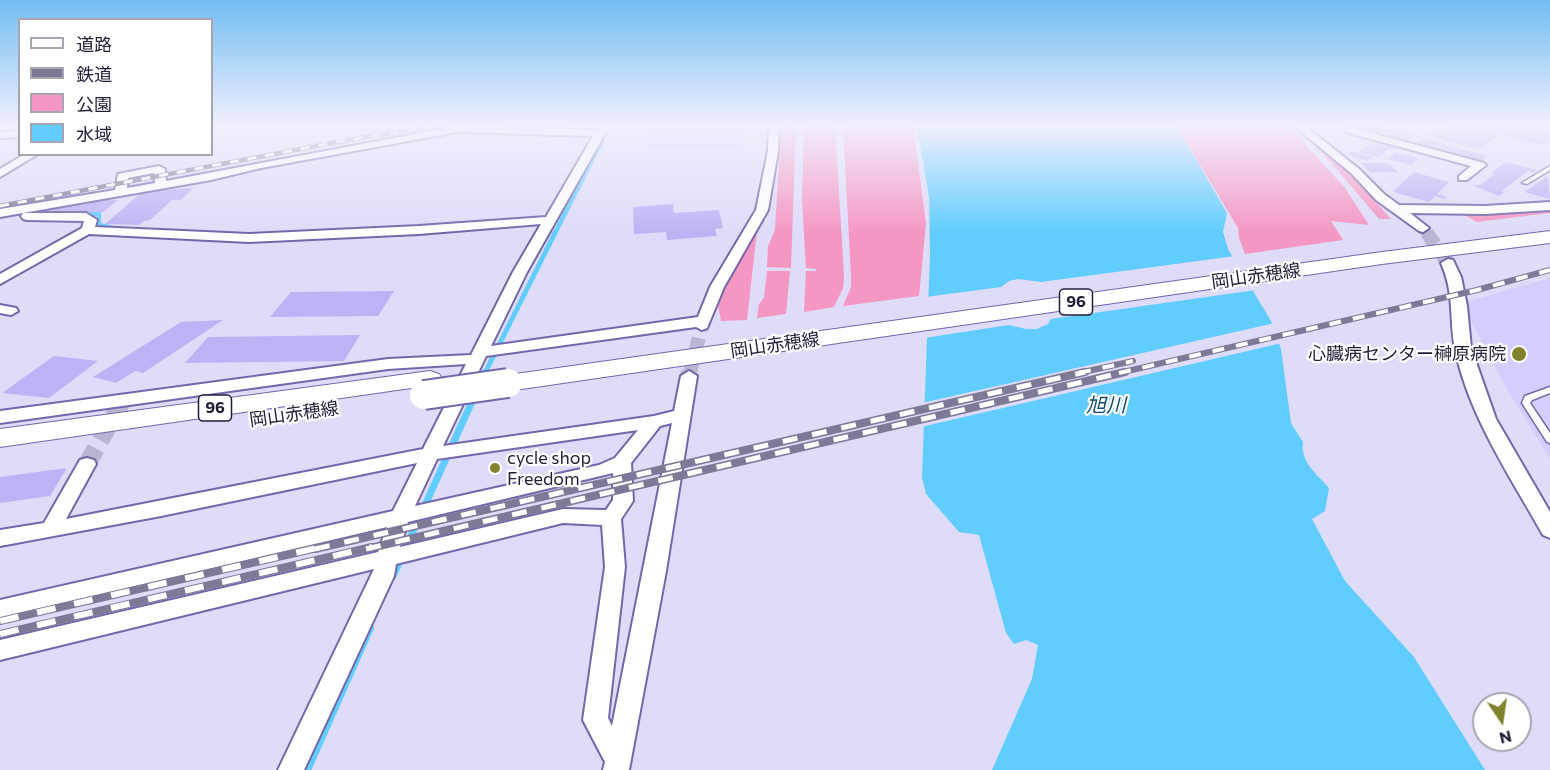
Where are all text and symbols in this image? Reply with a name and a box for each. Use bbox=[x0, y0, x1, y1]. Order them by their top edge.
legend bbox=[18, 18, 213, 156]
text: 道路 bbox=[76, 33, 112, 55]
text: 鉄道 bbox=[76, 63, 112, 85]
text: 公園 bbox=[76, 93, 112, 115]
text: 水域 bbox=[76, 123, 112, 145]
street label: 岡山赤穂線 bbox=[1210, 259, 1302, 293]
road number: 96 bbox=[1060, 289, 1092, 315]
street label: 岡山赤穂線 bbox=[729, 328, 821, 362]
place label: 心臓病センター榊原病院 bbox=[1308, 343, 1506, 365]
marker: 心臓病センター榊原病院 bbox=[1510, 345, 1528, 363]
water label: 旭川 bbox=[1086, 393, 1126, 417]
road number: 96 bbox=[198, 395, 232, 421]
street label: 岡山赤穂線 bbox=[248, 397, 340, 431]
place label: cycle shop Freedom bbox=[507, 447, 591, 490]
marker: cycle shop Freedom bbox=[488, 461, 502, 475]
north arrow bbox=[1472, 692, 1532, 752]
text: N bbox=[1498, 727, 1514, 749]

